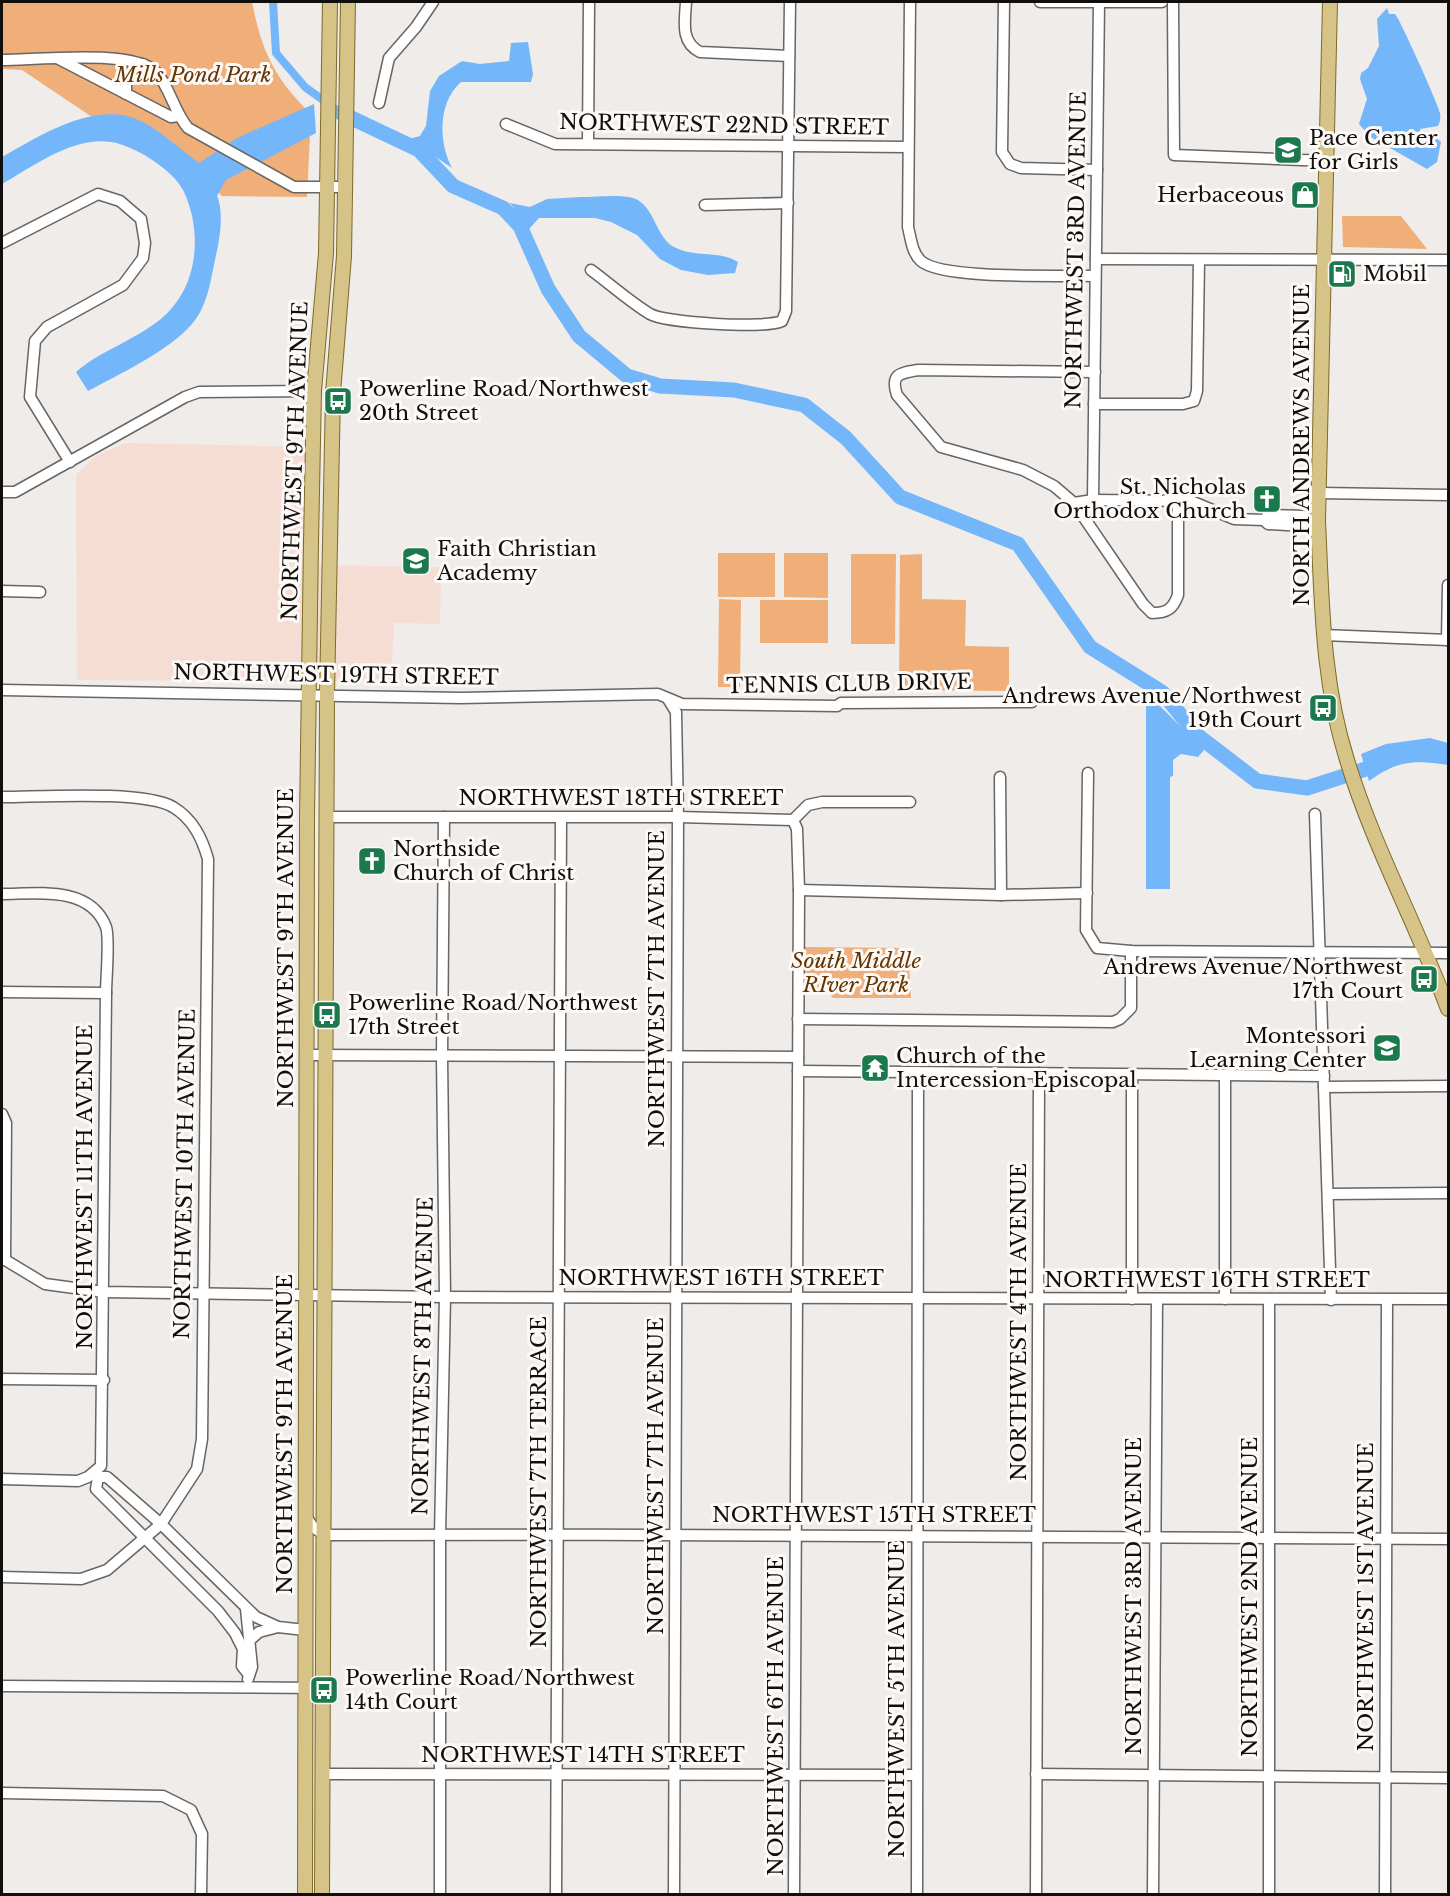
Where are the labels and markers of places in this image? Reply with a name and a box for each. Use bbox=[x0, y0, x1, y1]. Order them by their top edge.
place label: Pace Center for Girls bbox=[1309, 125, 1437, 175]
school or university icon: Pace Center for Girls bbox=[1272, 134, 1304, 166]
shop icon: Herbaceous bbox=[1289, 179, 1321, 211]
place label: Herbaceous bbox=[1157, 182, 1284, 208]
fuel station icon: Mobil bbox=[1326, 258, 1358, 290]
place label: Mobil bbox=[1363, 261, 1427, 287]
place label: Powerline Road/Northwest 20th Street bbox=[359, 376, 649, 426]
bus stop icon: Powerline Road/Northwest 20th Street bbox=[322, 385, 354, 417]
place label: St. Nicholas Orthodox Church bbox=[1053, 474, 1246, 524]
church icon: St. Nicholas Orthodox Church bbox=[1251, 483, 1283, 515]
place label: Faith Christian Academy bbox=[436, 536, 597, 586]
school or university icon: Faith Christian Academy bbox=[400, 545, 432, 577]
place label: Andrews Avenue/Northwest 19th Court bbox=[1001, 683, 1302, 733]
bus stop icon: Andrews Avenue/Northwest 19th Court bbox=[1307, 692, 1339, 724]
place label: Northside Church of Christ bbox=[393, 836, 574, 886]
church icon: Northside Church of Christ bbox=[356, 845, 388, 877]
place label: Andrews Avenue/Northwest 17th Court bbox=[1102, 954, 1403, 1004]
bus stop icon: Andrews Avenue/Northwest 17th Court bbox=[1408, 963, 1440, 995]
place label: Powerline Road/Northwest 17th Street bbox=[348, 990, 638, 1040]
bus stop icon: Powerline Road/Northwest 17th Street bbox=[311, 999, 343, 1031]
place label: Montessori Learning Center bbox=[1189, 1023, 1366, 1073]
school or university icon: Montessori Learning Center bbox=[1371, 1032, 1403, 1064]
place label: Church of the Intercession Episcopal bbox=[896, 1043, 1137, 1093]
temple icon: Church of the Intercession Episcopal bbox=[859, 1052, 891, 1084]
place label: Powerline Road/Northwest 14th Court bbox=[345, 1665, 635, 1715]
bus stop icon: Powerline Road/Northwest 14th Court bbox=[308, 1674, 340, 1706]

